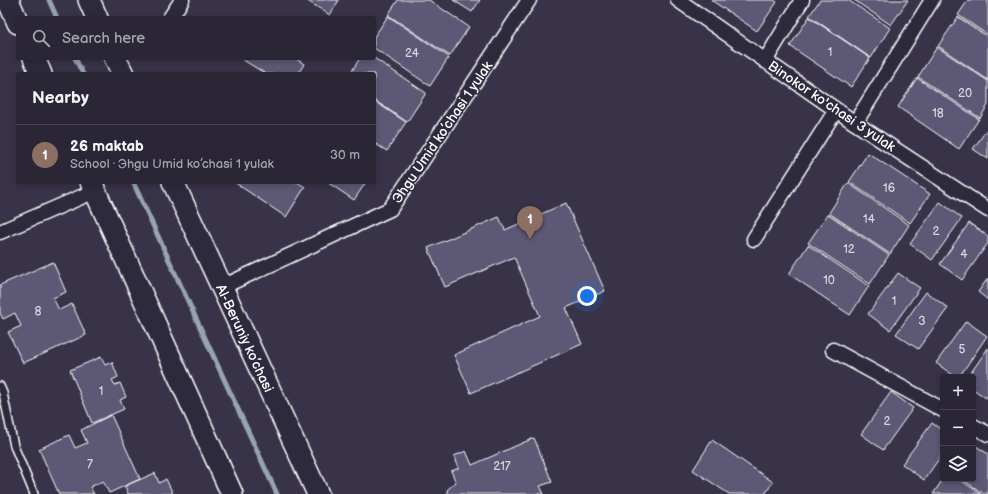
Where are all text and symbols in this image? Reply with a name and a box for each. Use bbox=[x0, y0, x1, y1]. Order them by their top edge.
search box bbox=[16, 16, 376, 60]
icon: search bbox=[30, 27, 52, 49]
text: Search here bbox=[62, 29, 145, 48]
house number: 1 bbox=[828, 45, 832, 60]
house number: 24 bbox=[405, 46, 420, 61]
street label: Binokor ko'chasi 3 yulak bbox=[765, 57, 899, 156]
street label: Эhgu Umid ko’chasi 1 yulak bbox=[388, 58, 496, 207]
house number: 20 bbox=[958, 86, 972, 101]
text: Nearby bbox=[32, 88, 89, 108]
house number: 18 bbox=[932, 106, 944, 121]
text: 26 maktab bbox=[70, 137, 144, 156]
text: 1 bbox=[42, 147, 48, 163]
text: 30 m bbox=[330, 147, 360, 163]
text: School · Эhgu Umid ko’chasi 1 yulak bbox=[70, 156, 274, 172]
house number: 16 bbox=[883, 181, 895, 196]
pin: 1 bbox=[517, 206, 543, 239]
house number: 14 bbox=[863, 212, 876, 227]
house number: 2 bbox=[932, 224, 940, 239]
house number: 12 bbox=[843, 242, 855, 257]
house number: 4 bbox=[960, 247, 968, 262]
house number: 10 bbox=[823, 273, 835, 288]
street label: Al-Beruniy ko’chasi bbox=[212, 281, 277, 395]
your location bbox=[577, 286, 597, 306]
house number: 1 bbox=[892, 294, 896, 309]
house number: 8 bbox=[35, 304, 42, 319]
house number: 3 bbox=[918, 314, 926, 329]
house number: 5 bbox=[959, 342, 966, 357]
map controls bbox=[940, 374, 976, 482]
button: + bbox=[940, 374, 976, 410]
house number: 1 bbox=[99, 384, 103, 399]
button: − bbox=[940, 410, 976, 446]
house number: 2 bbox=[883, 414, 891, 429]
button: layers bbox=[940, 446, 976, 482]
house number: 7 bbox=[87, 457, 93, 472]
house number: 217 bbox=[493, 459, 511, 474]

